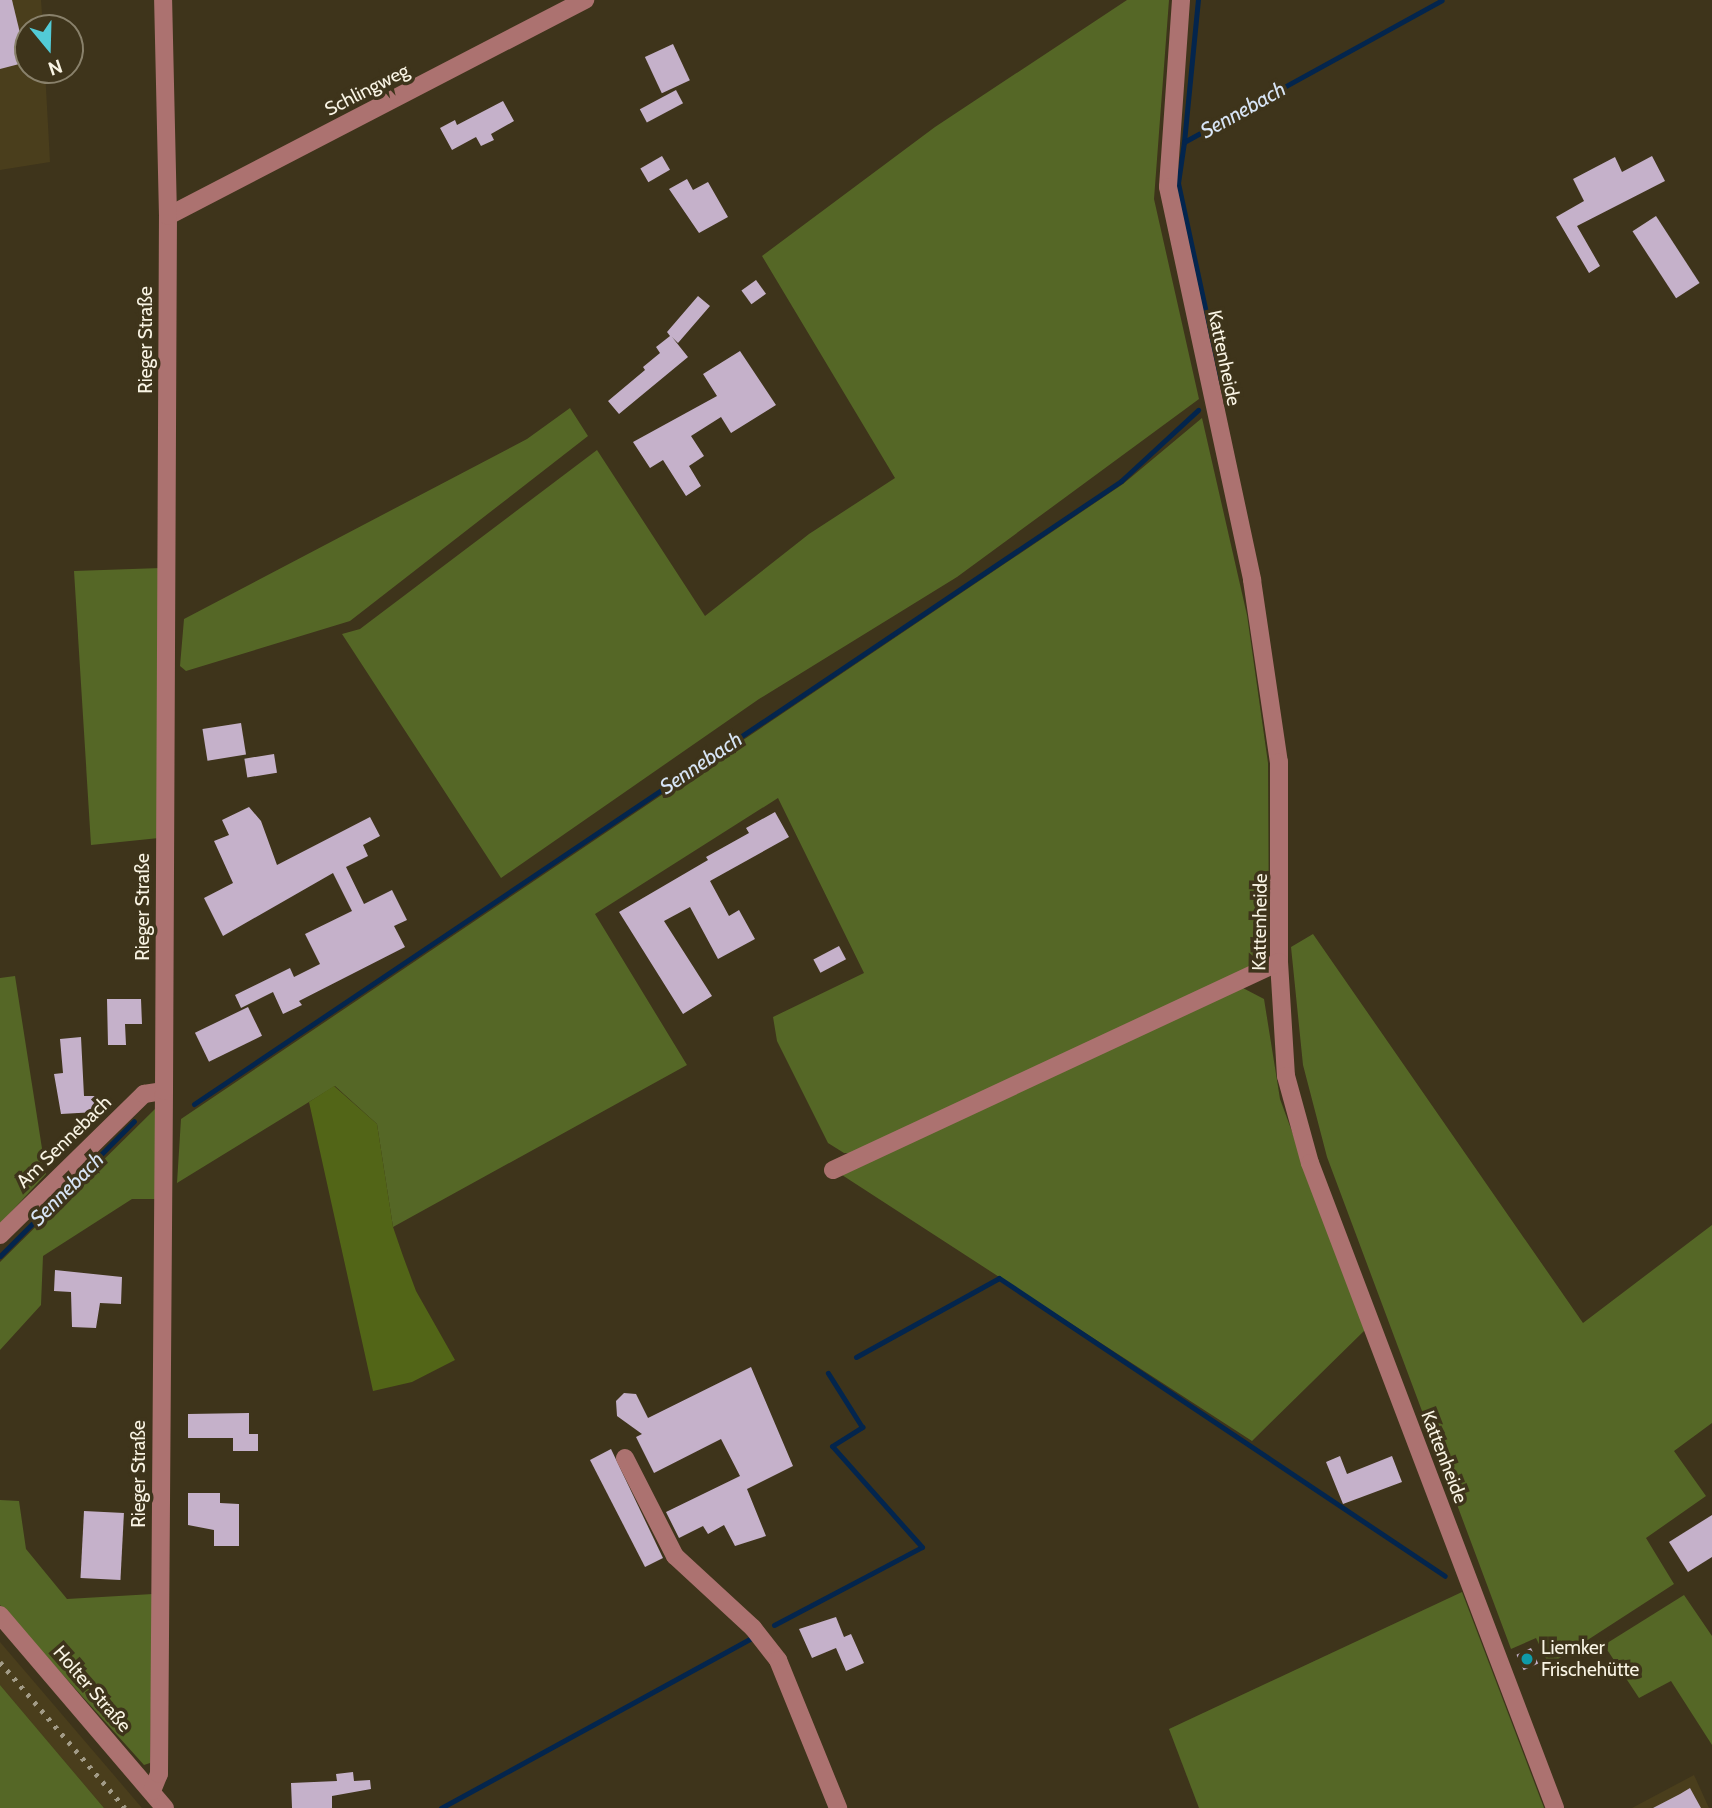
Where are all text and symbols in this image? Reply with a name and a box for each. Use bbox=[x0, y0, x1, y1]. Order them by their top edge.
north arrow bbox=[14, 14, 84, 84]
text: N bbox=[45, 54, 65, 80]
street label: Schlingweg bbox=[321, 59, 413, 121]
water label: Sennebach bbox=[1196, 76, 1290, 144]
street label: Rieger Straße bbox=[135, 286, 157, 394]
street label: Kattenheide bbox=[1203, 308, 1245, 408]
water label: Sennebach bbox=[655, 726, 747, 800]
street label: Rieger Straße bbox=[132, 853, 154, 961]
street label: Kattenheide bbox=[1248, 873, 1272, 971]
street label: Am Sennebach bbox=[12, 1091, 116, 1193]
water label: Sennebach bbox=[25, 1147, 109, 1231]
street label: Kattenheide bbox=[1416, 1408, 1472, 1506]
street label: Rieger Straße bbox=[128, 1420, 150, 1528]
place label: Liemker Frischehütte bbox=[1541, 1637, 1639, 1681]
street label: Holter Straße bbox=[48, 1641, 136, 1737]
marker: Liemker Frischehütte bbox=[1519, 1651, 1535, 1667]

